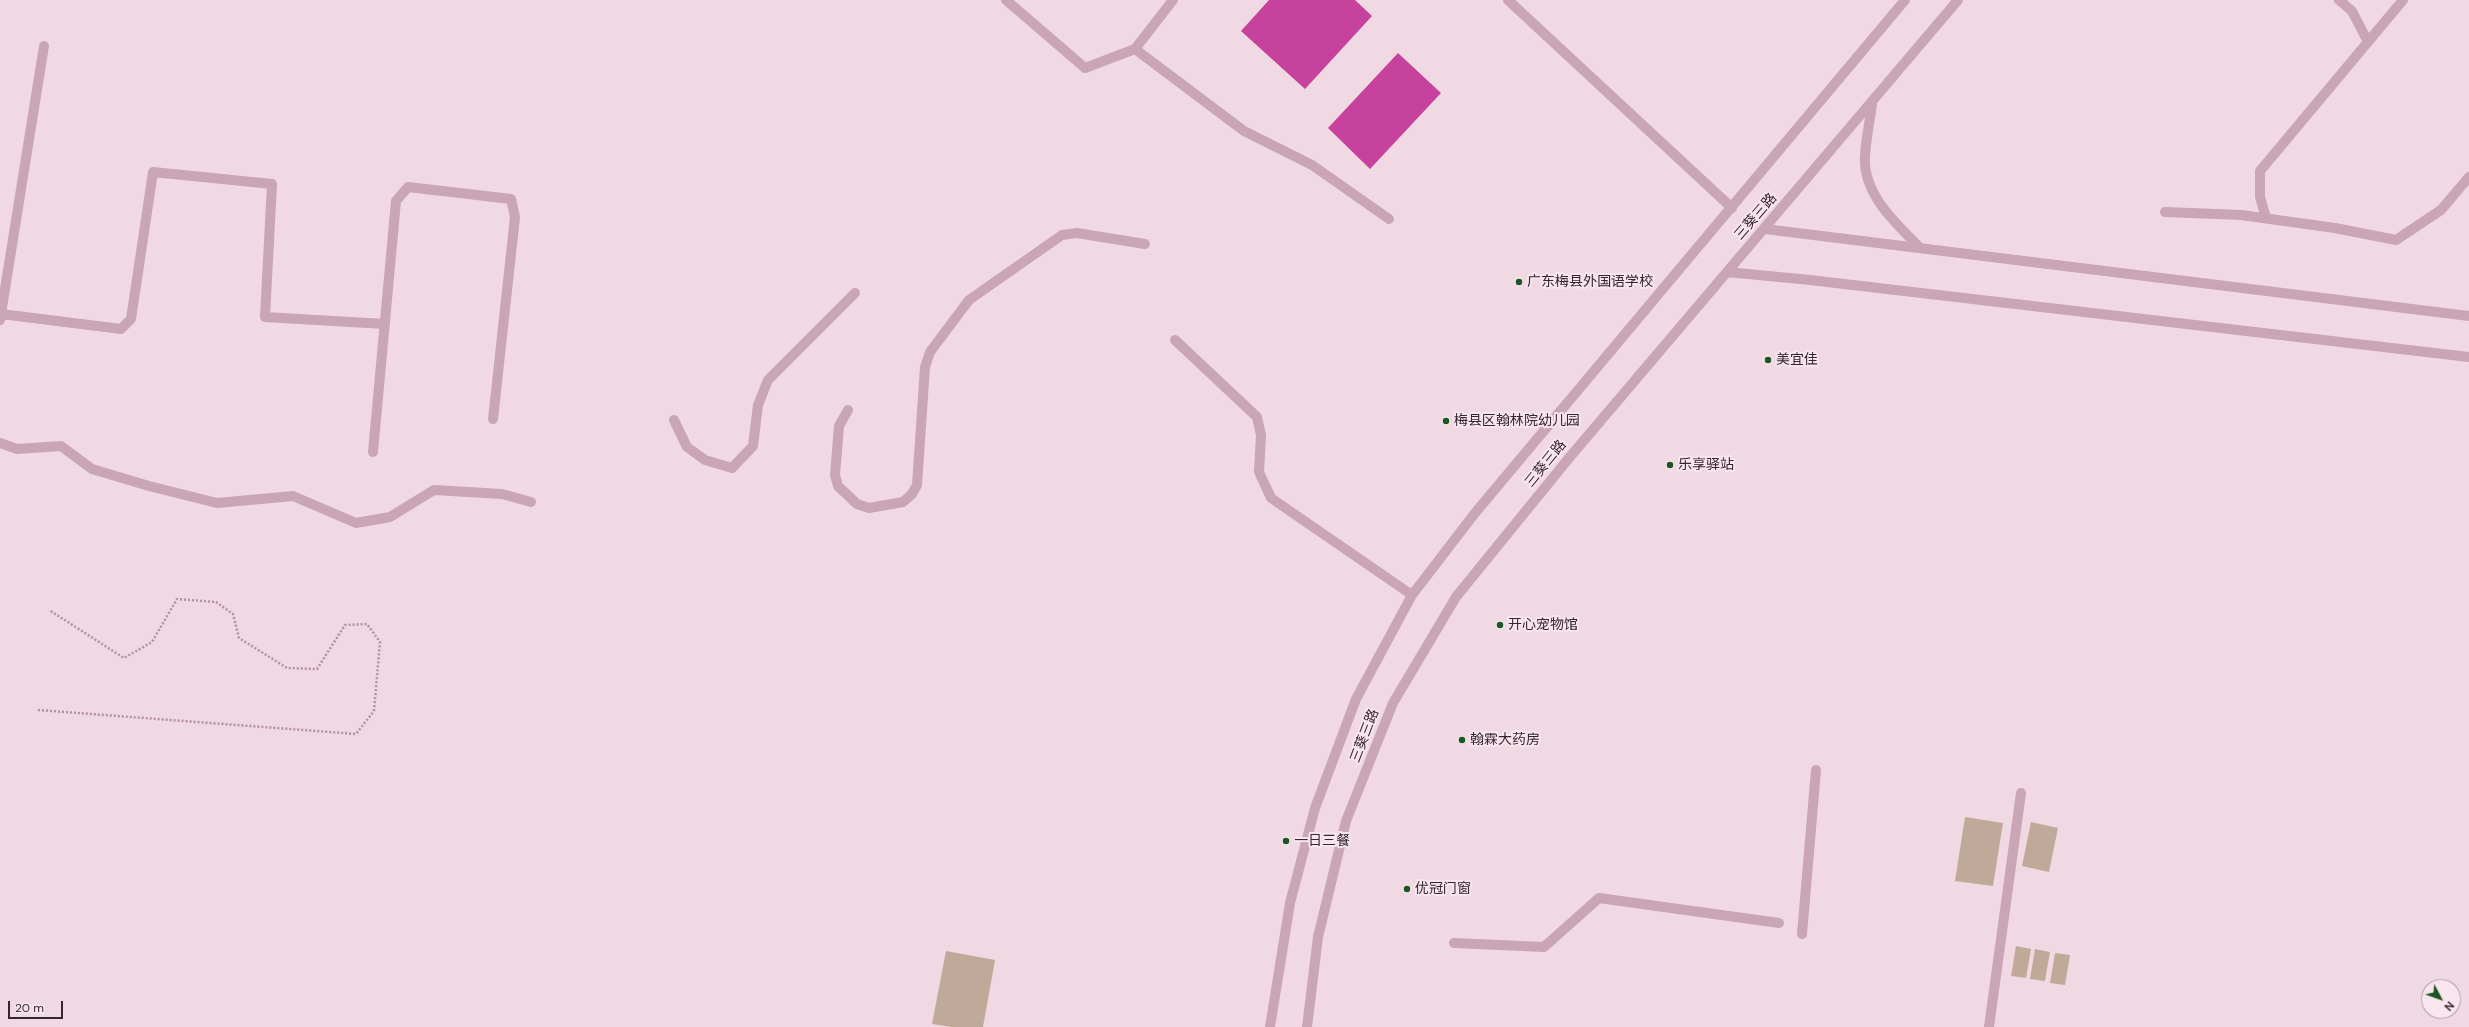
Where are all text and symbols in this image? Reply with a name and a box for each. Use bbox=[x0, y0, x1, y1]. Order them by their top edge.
street label: 三葵三路 bbox=[1731, 190, 1781, 244]
place label: 广东梅县外国语学校 bbox=[1527, 274, 1653, 290]
marker: 广东梅县外国语学校 bbox=[1514, 277, 1524, 287]
place label: 美宜佳 bbox=[1776, 352, 1818, 368]
marker: 美宜佳 bbox=[1763, 355, 1773, 365]
place label: 梅县区翰林院幼儿园 bbox=[1454, 413, 1580, 429]
marker: 梅县区翰林院幼儿园 bbox=[1441, 416, 1451, 426]
street label: 三葵三路 bbox=[1522, 437, 1570, 491]
place label: 乐享驿站 bbox=[1678, 457, 1734, 473]
marker: 乐享驿站 bbox=[1665, 460, 1675, 470]
place label: 开心宠物馆 bbox=[1508, 617, 1578, 633]
marker: 开心宠物馆 bbox=[1495, 620, 1505, 630]
street label: 三葵三路 bbox=[1347, 707, 1383, 765]
place label: 翰霖大药房 bbox=[1470, 732, 1540, 748]
marker: 翰霖大药房 bbox=[1457, 735, 1467, 745]
place label: 一日三餐 bbox=[1294, 833, 1350, 849]
marker: 一日三餐 bbox=[1281, 836, 1291, 846]
place label: 优冠门窗 bbox=[1415, 881, 1471, 897]
marker: 优冠门窗 bbox=[1402, 884, 1412, 894]
north arrow bbox=[2421, 979, 2461, 1019]
scale bar bbox=[10, 993, 65, 1019]
text: N bbox=[2441, 999, 2457, 1014]
text: 20 m bbox=[15, 1000, 44, 1016]

